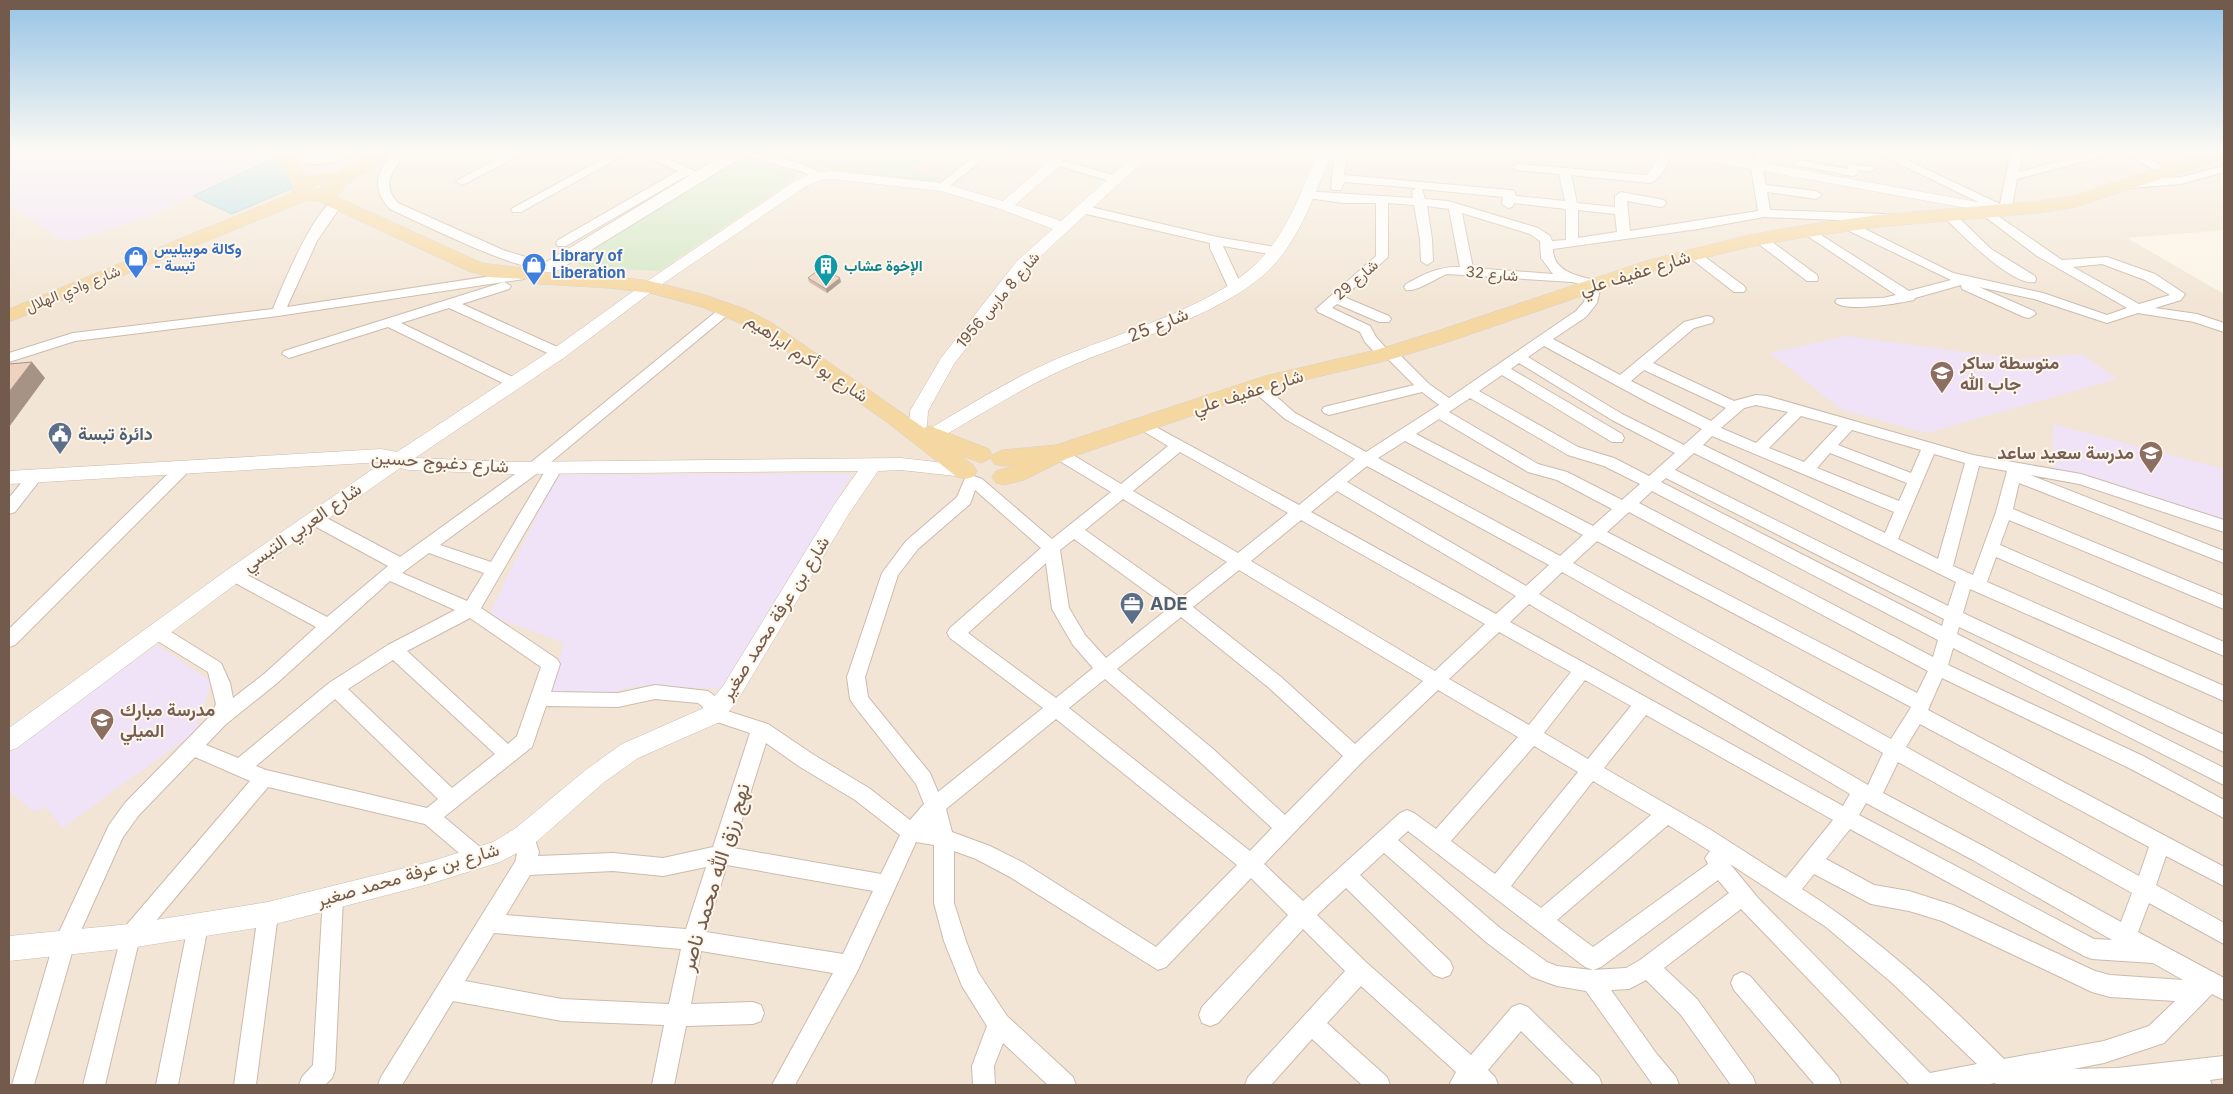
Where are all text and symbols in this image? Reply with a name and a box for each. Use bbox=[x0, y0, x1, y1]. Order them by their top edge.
place label: وكالة موبيليس - تبسة bbox=[154, 239, 242, 275]
shop icon: وكالة موبيليس - تبسة bbox=[123, 245, 149, 279]
place label: Library of Liberation bbox=[552, 246, 626, 282]
street label: شارع عفيف علي bbox=[1577, 246, 1694, 304]
street label: شارع 8 مارس 1956 bbox=[952, 248, 1045, 353]
shop icon: Library of Liberation bbox=[521, 252, 547, 286]
building icon: الإخوة عشاب bbox=[813, 253, 839, 287]
street label: شارع 29 bbox=[1329, 255, 1383, 306]
place label: الإخوة عشاب bbox=[844, 256, 923, 276]
street label: شارع وادي الهلال bbox=[23, 261, 125, 320]
street label: شارع 32 bbox=[1465, 262, 1519, 287]
street label: شارع 25 bbox=[1125, 303, 1192, 348]
street label: شارع بو أكرم ابراهيم bbox=[741, 309, 872, 408]
place label: متوسطة ساكر جاب الله bbox=[1959, 352, 2060, 395]
school or university icon: متوسطة ساكر جاب الله bbox=[1929, 360, 1955, 394]
street label: شارع عفيف علي bbox=[1190, 365, 1307, 423]
public building icon: دائرة تبسة bbox=[47, 421, 73, 455]
place label: دائرة تبسة bbox=[78, 423, 153, 445]
school or university icon: مدرسة سعيد ساعد bbox=[2138, 440, 2164, 474]
place label: مدرسة سعيد ساعد bbox=[1997, 442, 2134, 464]
street label: شارع دغبوج حسين bbox=[370, 446, 510, 479]
street label: شارع العربي التبسي bbox=[238, 478, 368, 579]
street label: شارع بن عرفة محمد صغير bbox=[715, 532, 835, 705]
office icon: ADE bbox=[1119, 591, 1145, 625]
place label: ADE bbox=[1150, 593, 1187, 614]
place label: مدرسة مبارك الميلي bbox=[120, 699, 216, 746]
school or university icon: مدرسة مبارك الميلي bbox=[89, 707, 115, 741]
street label: نهج رزق الله محمد ناصر bbox=[674, 780, 757, 975]
street label: شارع بن عرفة محمد صغير bbox=[313, 838, 502, 913]

